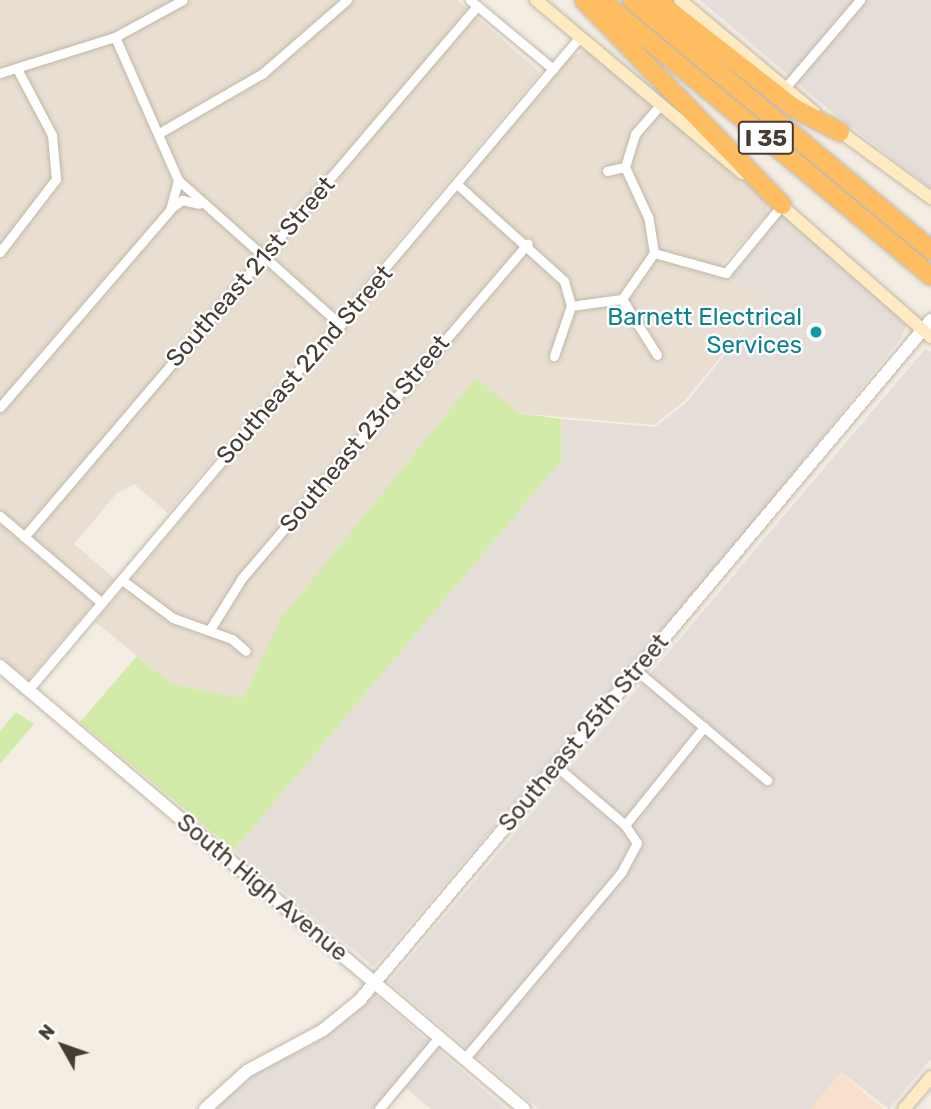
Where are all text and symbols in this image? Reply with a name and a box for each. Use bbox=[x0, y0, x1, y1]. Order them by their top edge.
road number: I 35 bbox=[736, 119, 796, 158]
street label: Southeast 21st Street bbox=[161, 171, 341, 373]
street label: Southeast 22nd Street bbox=[211, 260, 399, 470]
place label: Barnett Electrical Services bbox=[607, 304, 802, 360]
marker: Barnett Electrical Services bbox=[808, 324, 824, 340]
street label: Southeast 23rd Street bbox=[274, 330, 456, 538]
street label: Southeast 25th Street bbox=[493, 628, 675, 838]
street label: South High Avenue bbox=[170, 808, 354, 968]
north arrow bbox=[28, 1011, 98, 1081]
text: N bbox=[33, 1020, 60, 1045]

